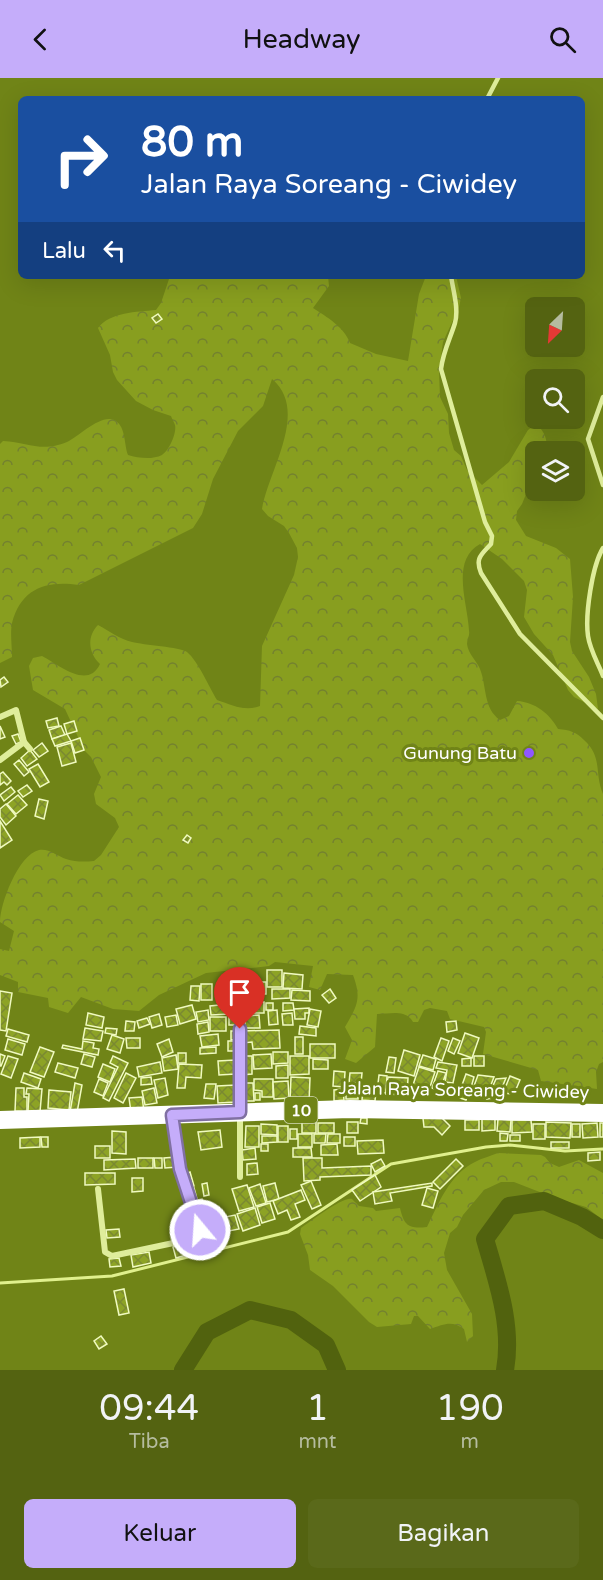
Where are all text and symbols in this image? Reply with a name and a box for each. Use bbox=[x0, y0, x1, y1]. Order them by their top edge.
icon: back bbox=[24, 23, 57, 56]
text: Headway bbox=[242, 23, 361, 56]
icon: search bbox=[546, 23, 579, 56]
text: 80 m bbox=[141, 117, 243, 168]
icon: right bbox=[42, 120, 120, 198]
text: Jalan Raya Soreang - Ciwidey bbox=[141, 168, 517, 201]
icon: left bbox=[98, 234, 131, 267]
text: Lalu bbox=[42, 238, 86, 264]
north arrow bbox=[525, 297, 585, 357]
map controls bbox=[525, 297, 585, 501]
button: search bbox=[525, 369, 585, 429]
button: layers bbox=[525, 441, 585, 501]
place label: Gunung Batu bbox=[403, 742, 517, 764]
marker: Gunung Batu bbox=[522, 746, 536, 760]
pin bbox=[214, 967, 265, 1029]
icon: arrive bbox=[223, 976, 256, 1009]
street label: Jalan Raya Soreang - Ciwidey bbox=[338, 1077, 590, 1103]
road number: 10 bbox=[284, 1097, 318, 1123]
position arrow bbox=[168, 1198, 232, 1262]
text: 09:44 bbox=[99, 1387, 199, 1430]
text: 1 bbox=[306, 1387, 329, 1430]
text: 190 bbox=[436, 1387, 504, 1430]
text: Tiba bbox=[129, 1430, 170, 1454]
text: mnt bbox=[298, 1430, 336, 1454]
text: m bbox=[461, 1430, 479, 1454]
button: Keluar bbox=[24, 1499, 296, 1568]
button: Bagikan bbox=[308, 1499, 579, 1568]

